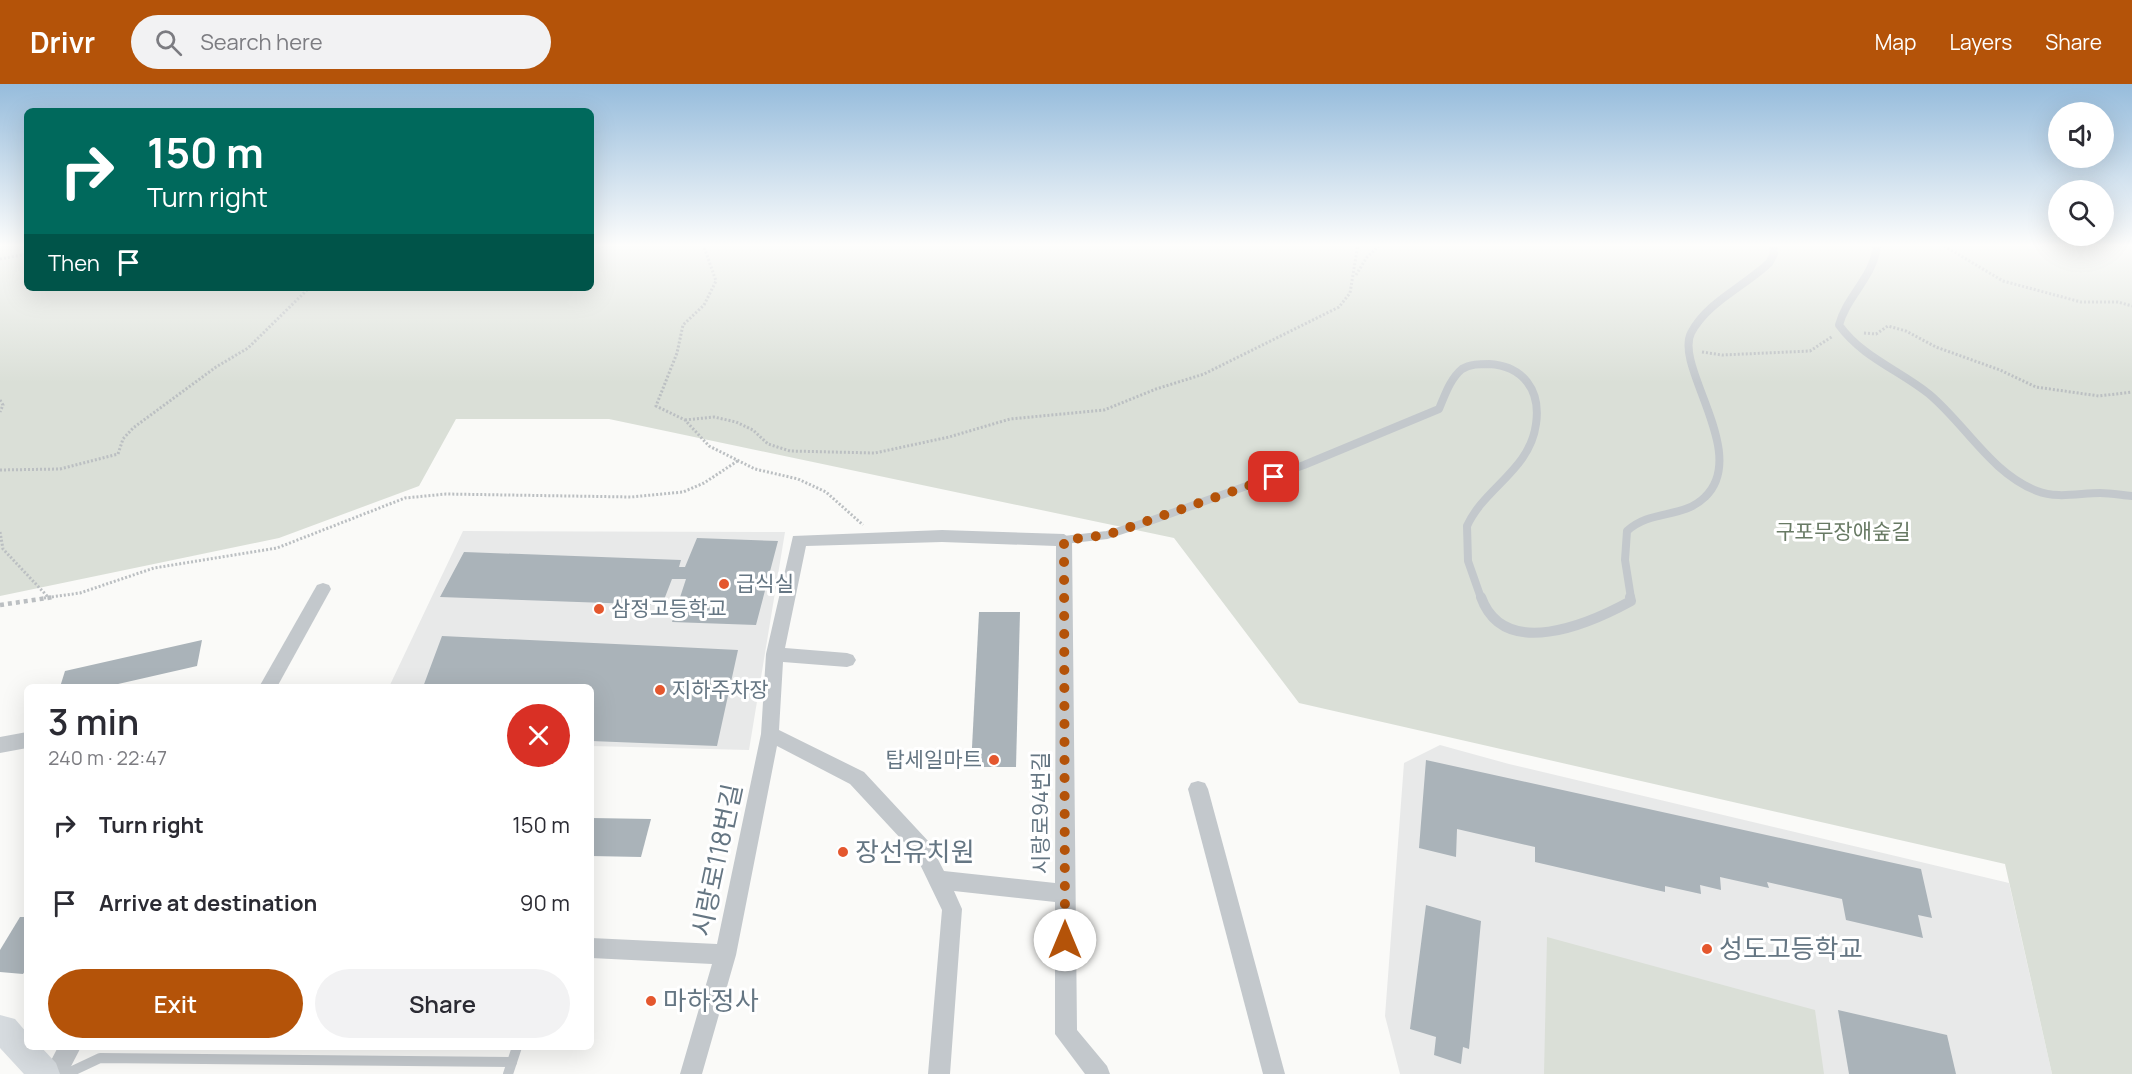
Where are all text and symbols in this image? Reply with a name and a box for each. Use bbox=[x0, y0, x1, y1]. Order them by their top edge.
search box bbox=[131, 15, 551, 69]
text: Drivr bbox=[30, 23, 95, 61]
icon: search bbox=[152, 26, 185, 59]
text: Search here bbox=[200, 27, 323, 57]
text: Map bbox=[1875, 28, 1916, 56]
text: Layers bbox=[1949, 28, 2012, 56]
text: Share bbox=[2045, 28, 2102, 56]
map controls bbox=[2048, 102, 2114, 246]
button: sound bbox=[2048, 102, 2114, 168]
text: 150 m bbox=[147, 123, 264, 181]
icon: right bbox=[48, 132, 126, 210]
text: Turn right bbox=[147, 178, 268, 215]
button: search bbox=[2048, 180, 2114, 246]
icon: arrive bbox=[112, 246, 145, 279]
text: Then bbox=[48, 248, 100, 278]
pin bbox=[1248, 451, 1299, 502]
icon: arrive bbox=[1257, 460, 1290, 493]
park label: 구포무장애숲길 bbox=[1775, 517, 1911, 545]
place label: 급식실 bbox=[736, 569, 794, 597]
marker: 급식실 bbox=[717, 577, 731, 591]
place label: 삼정고등학교 bbox=[611, 594, 727, 622]
marker: 삼정고등학교 bbox=[592, 602, 606, 616]
place label: 지하주차장 bbox=[672, 675, 769, 703]
marker: 지하주차장 bbox=[653, 683, 667, 697]
text: 3 min bbox=[48, 697, 139, 746]
button: close bbox=[507, 704, 570, 767]
text: 240 m · 22:47 bbox=[48, 744, 167, 771]
place label: 탑세일마트 bbox=[885, 745, 982, 773]
street label: 시랑로94번길 bbox=[1026, 752, 1054, 874]
marker: 탑세일마트 bbox=[987, 753, 1001, 767]
street label: 시랑로118번길 bbox=[682, 780, 750, 939]
icon: right bbox=[48, 809, 81, 842]
text: Turn right bbox=[99, 810, 204, 840]
text: 150 m bbox=[512, 810, 570, 840]
place label: 장선유치원 bbox=[855, 833, 975, 869]
marker: 장선유치원 bbox=[836, 845, 850, 859]
icon: arrive bbox=[48, 887, 81, 920]
text: Arrive at destination bbox=[99, 888, 317, 918]
text: 90 m bbox=[520, 888, 570, 918]
position arrow bbox=[1033, 908, 1097, 972]
place label: 성도고등학교 bbox=[1719, 930, 1863, 966]
marker: 성도고등학교 bbox=[1700, 942, 1714, 956]
button: Exit bbox=[48, 969, 303, 1038]
button: Share bbox=[315, 969, 570, 1038]
place label: 마하정사 bbox=[663, 982, 759, 1018]
marker: 마하정사 bbox=[644, 994, 658, 1008]

